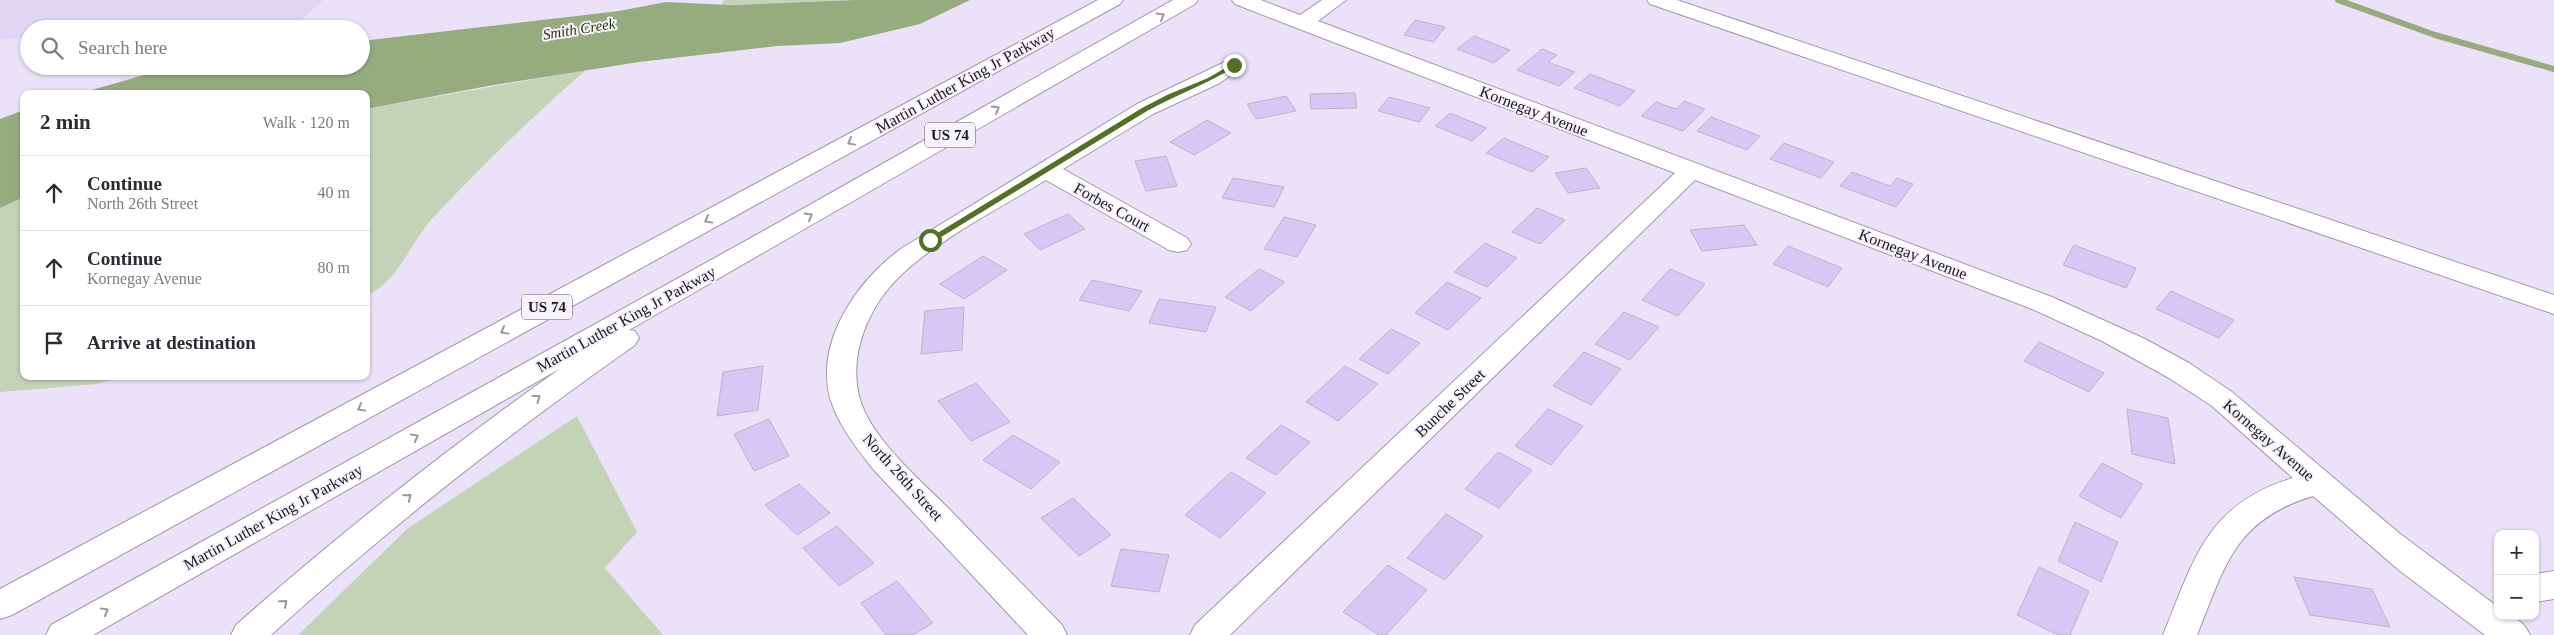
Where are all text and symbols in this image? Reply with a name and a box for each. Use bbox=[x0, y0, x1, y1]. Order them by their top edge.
one-way arrow bbox=[1155, 12, 1164, 22]
water label: Smith Creek bbox=[542, 15, 617, 43]
search box bbox=[20, 20, 370, 75]
street label: Martin Luther King Jr Parkway bbox=[873, 24, 1058, 137]
icon: search bbox=[38, 34, 66, 62]
text: Search here bbox=[78, 37, 167, 58]
route end bbox=[1223, 54, 1246, 77]
street label: Kornegay Avenue bbox=[1477, 82, 1591, 140]
one-way arrow bbox=[991, 105, 1000, 115]
text: 2 min bbox=[40, 110, 91, 134]
text: Walk · 120 m bbox=[263, 114, 350, 131]
road number: US 74 bbox=[925, 122, 975, 148]
one-way arrow bbox=[847, 136, 856, 146]
text: Continue bbox=[87, 173, 162, 194]
icon: ahead bbox=[40, 179, 68, 207]
street label: Forbes Court bbox=[1071, 179, 1153, 235]
text: 40 m bbox=[318, 184, 350, 201]
text: North 26th Street bbox=[87, 195, 198, 212]
one-way arrow bbox=[804, 212, 813, 222]
one-way arrow bbox=[704, 214, 713, 224]
street label: Kornegay Avenue bbox=[1856, 225, 1970, 283]
route start bbox=[919, 229, 942, 252]
text: Continue bbox=[87, 248, 162, 269]
icon: ahead bbox=[40, 254, 68, 282]
text: 80 m bbox=[318, 259, 350, 276]
street label: Martin Luther King Jr Parkway bbox=[534, 263, 719, 376]
text: Kornegay Avenue bbox=[87, 270, 202, 287]
road number: US 74 bbox=[522, 294, 572, 320]
one-way arrow bbox=[500, 325, 509, 335]
icon: arrive bbox=[40, 329, 68, 357]
text: Arrive at destination bbox=[87, 332, 256, 353]
street label: Bunche Street bbox=[1412, 365, 1489, 440]
one-way arrow bbox=[531, 395, 540, 404]
street label: Kornegay Avenue bbox=[2219, 396, 2318, 485]
one-way arrow bbox=[357, 402, 366, 412]
street label: North 26th Street bbox=[860, 430, 947, 524]
one-way arrow bbox=[409, 434, 418, 444]
street label: Martin Luther King Jr Parkway bbox=[181, 461, 366, 574]
one-way arrow bbox=[402, 495, 411, 503]
map controls bbox=[2494, 530, 2539, 620]
button: + bbox=[2494, 530, 2539, 575]
button: − bbox=[2494, 575, 2539, 620]
one-way arrow bbox=[278, 600, 287, 608]
one-way arrow bbox=[100, 607, 109, 617]

